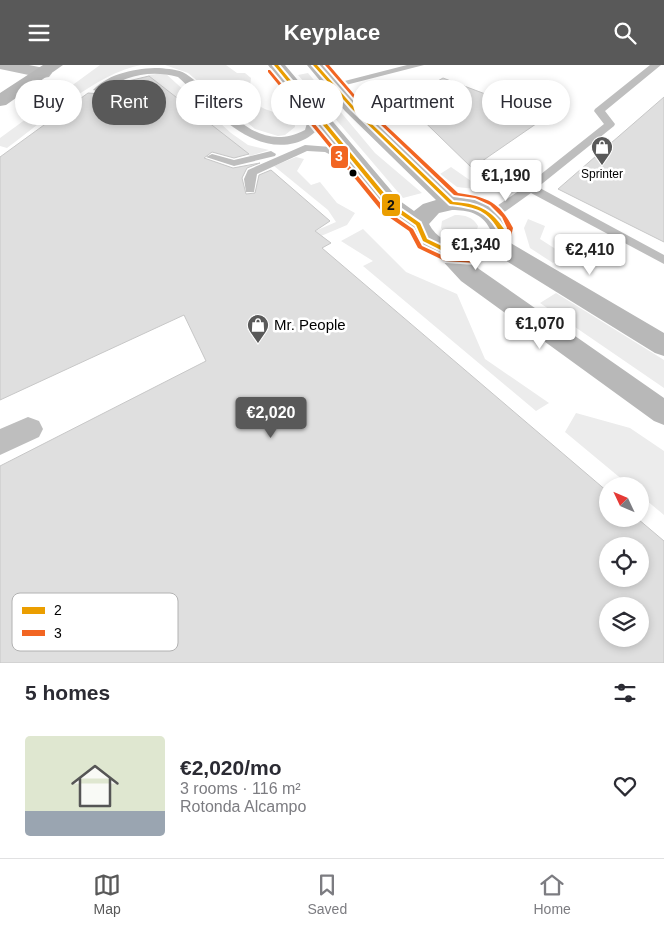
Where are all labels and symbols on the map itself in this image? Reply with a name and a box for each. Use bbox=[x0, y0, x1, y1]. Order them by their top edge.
shop icon: Sprinter bbox=[590, 135, 614, 166]
line badge: 3 bbox=[330, 145, 349, 169]
text: 3 bbox=[335, 148, 343, 164]
pin: €1,190 bbox=[465, 159, 547, 202]
place label: Sprinter bbox=[581, 167, 623, 181]
unlabelled marker bbox=[348, 168, 358, 178]
line badge: 2 bbox=[381, 193, 401, 217]
text: 2 bbox=[387, 197, 395, 213]
pin: €1,340 bbox=[435, 229, 517, 271]
pin: €2,410 bbox=[549, 233, 631, 276]
pin: €1,070 bbox=[499, 307, 581, 350]
shop icon: Mr. People bbox=[246, 313, 270, 344]
place label: Mr. People bbox=[274, 316, 346, 333]
pin: €2,020 bbox=[230, 397, 312, 439]
north arrow bbox=[599, 477, 649, 527]
legend bbox=[12, 593, 178, 651]
text: 2 bbox=[54, 602, 62, 618]
text: 3 bbox=[54, 625, 62, 641]

